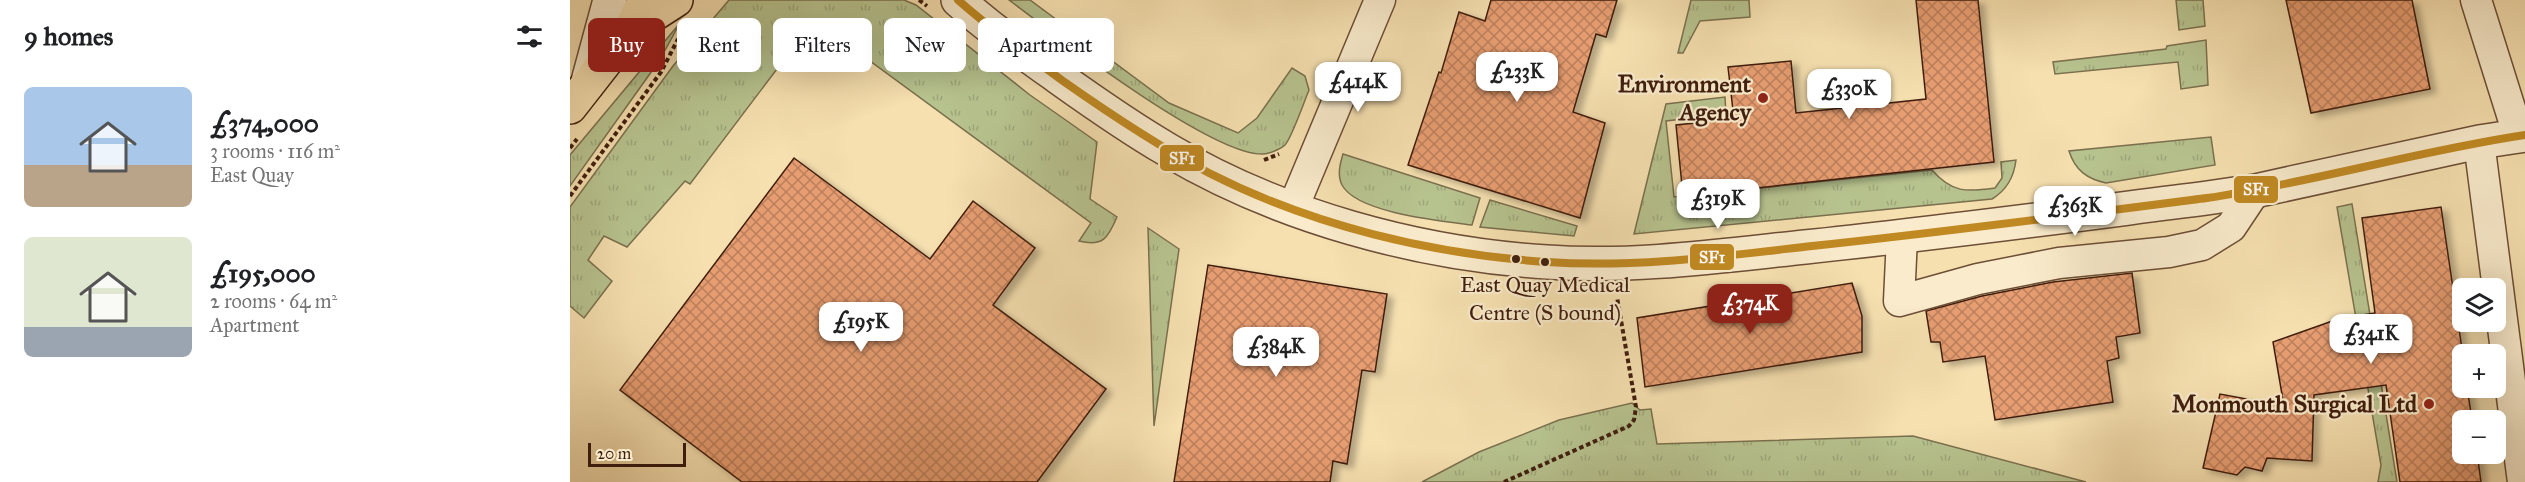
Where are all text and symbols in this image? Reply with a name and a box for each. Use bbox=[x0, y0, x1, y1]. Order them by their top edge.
chip: Buy bbox=[588, 18, 665, 72]
chip: Rent bbox=[677, 18, 761, 72]
chip: Filters bbox=[773, 18, 872, 72]
chip: New bbox=[884, 18, 966, 72]
chip: Apartment bbox=[978, 18, 1114, 72]
text: 9 homes bbox=[24, 20, 113, 52]
icon: filters bbox=[513, 20, 546, 53]
pin: £233K bbox=[1475, 52, 1559, 103]
text: £233K bbox=[1490, 59, 1544, 83]
pin: £414K bbox=[1316, 62, 1400, 113]
text: £414K bbox=[1329, 69, 1387, 93]
place label: Environment Agency bbox=[1617, 69, 1753, 127]
pin: £330K bbox=[1807, 69, 1891, 120]
text: £330K bbox=[1821, 76, 1877, 100]
marker: Environment Agency bbox=[1756, 91, 1770, 105]
text: £374,000 bbox=[210, 107, 319, 139]
icon: home bbox=[72, 111, 144, 183]
text: 3 rooms · 116 m² bbox=[210, 139, 340, 163]
line badge: SF1 bbox=[1159, 144, 1205, 172]
text: SF1 bbox=[1169, 149, 1196, 168]
text: East Quay bbox=[210, 163, 294, 187]
line badge: SF1 bbox=[2233, 175, 2279, 204]
pin: £319K bbox=[1676, 179, 1760, 230]
text: SF1 bbox=[2243, 180, 2270, 199]
text: £319K bbox=[1691, 186, 1745, 210]
pin: £363K bbox=[2033, 186, 2117, 237]
text: £363K bbox=[2048, 193, 2102, 217]
line badge: SF1 bbox=[1689, 243, 1735, 271]
text: SF1 bbox=[1699, 248, 1726, 267]
unlabelled marker bbox=[1510, 253, 1522, 265]
marker: East Quay Medical Centre (S bound) bbox=[1539, 256, 1551, 268]
text: £195,000 bbox=[210, 257, 316, 289]
icon: home bbox=[72, 261, 144, 333]
place label: East Quay Medical Centre (S bound) bbox=[1460, 271, 1630, 326]
map controls bbox=[2452, 278, 2506, 464]
button: layers bbox=[2452, 278, 2506, 332]
pin: £374K bbox=[1708, 284, 1792, 335]
text: 2 rooms · 64 m² bbox=[210, 289, 337, 313]
text: £374K bbox=[1721, 291, 1779, 315]
pin: £195K bbox=[819, 302, 903, 353]
text: £195K bbox=[833, 309, 889, 333]
text: Apartment bbox=[210, 313, 299, 337]
pin: £341K bbox=[2329, 314, 2413, 365]
text: £341K bbox=[2343, 321, 2399, 345]
pin: £384K bbox=[1234, 327, 1318, 378]
text: £384K bbox=[1247, 334, 1305, 358]
button: + bbox=[2452, 344, 2506, 398]
place label: Monmouth Surgical Ltd bbox=[2172, 389, 2418, 419]
marker: Monmouth Surgical Ltd bbox=[2422, 397, 2436, 411]
button: − bbox=[2452, 410, 2506, 464]
scale bar bbox=[588, 440, 686, 468]
text: 20 m bbox=[597, 444, 631, 463]

